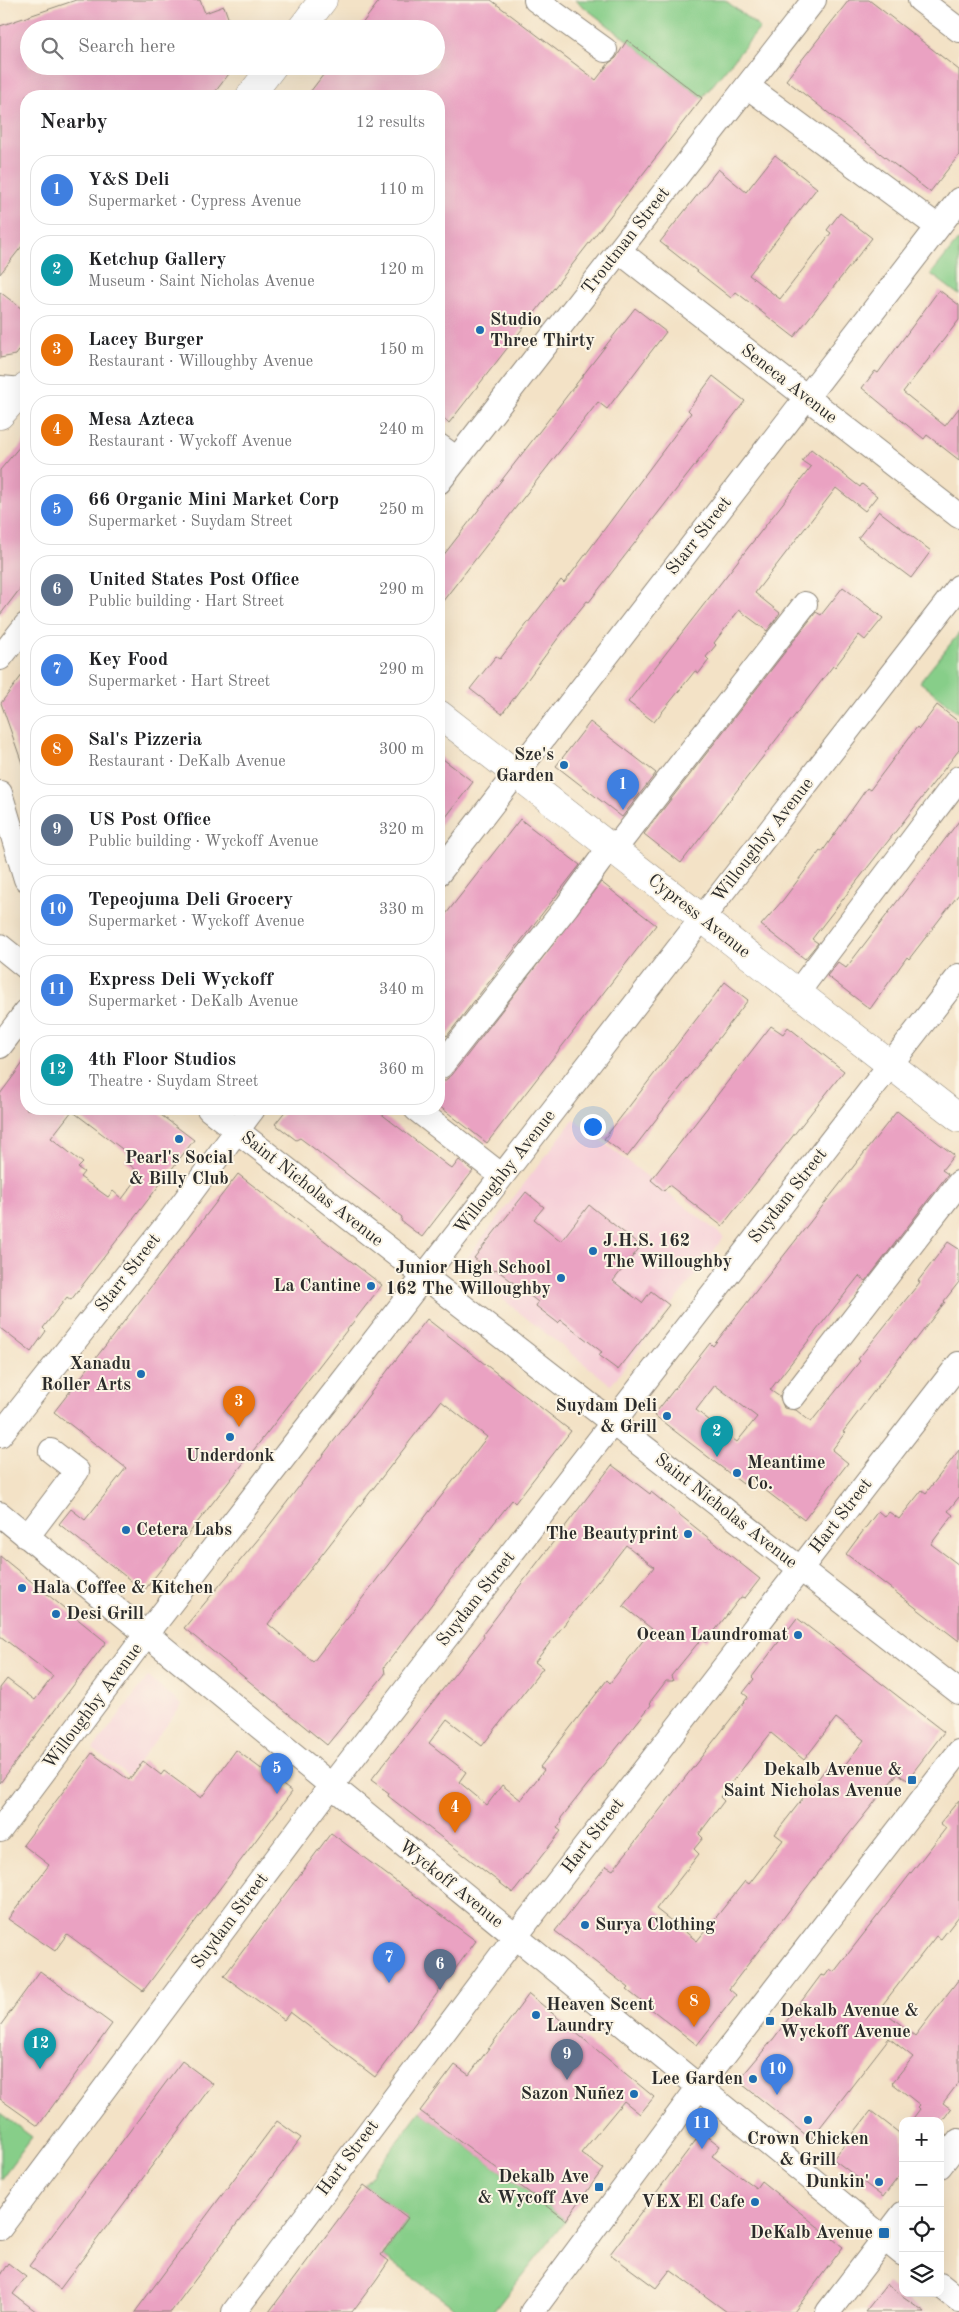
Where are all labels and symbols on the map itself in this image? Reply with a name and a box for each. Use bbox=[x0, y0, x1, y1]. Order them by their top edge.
street label: Troutman Street bbox=[579, 184, 673, 298]
place label: Studio Three Thirty bbox=[490, 311, 595, 350]
marker: Studio Three Thirty bbox=[474, 324, 486, 336]
street label: Seneca Avenue bbox=[738, 341, 840, 427]
street label: Starr Street bbox=[663, 493, 735, 579]
place label: Sze's Garden bbox=[496, 746, 554, 785]
marker: Sze's Garden bbox=[558, 759, 570, 771]
pin: 1 bbox=[607, 769, 639, 810]
street label: Willoughby Avenue bbox=[709, 775, 817, 905]
street label: Cypress Avenue bbox=[644, 871, 754, 961]
street label: Willoughby Avenue bbox=[451, 1107, 559, 1237]
your location bbox=[580, 1114, 606, 1140]
street label: Saint Nicholas Avenue bbox=[237, 1128, 387, 1250]
marker: Pearl's Social & Billy Club bbox=[173, 1133, 185, 1145]
street label: Suydam Street bbox=[746, 1145, 830, 1247]
place label: Pearl's Social & Billy Club bbox=[125, 1149, 234, 1188]
street label: Starr Street bbox=[92, 1230, 164, 1316]
place label: J.H.S. 162 The Willoughby bbox=[603, 1232, 732, 1271]
marker: J.H.S. 162 The Willoughby bbox=[587, 1245, 599, 1257]
place label: Junior High School 162 The Willoughby bbox=[386, 1259, 551, 1298]
marker: Junior High School 162 The Willoughby bbox=[555, 1272, 567, 1284]
place label: La Cantine bbox=[273, 1277, 361, 1295]
marker: La Cantine bbox=[365, 1280, 377, 1292]
place label: Xanadu Roller Arts bbox=[41, 1355, 131, 1394]
marker: Xanadu Roller Arts bbox=[135, 1368, 147, 1380]
pin: 3 bbox=[223, 1386, 255, 1427]
place label: Suydam Deli & Grill bbox=[556, 1397, 657, 1436]
marker: Suydam Deli & Grill bbox=[661, 1410, 673, 1422]
pin: 2 bbox=[701, 1416, 733, 1457]
marker: Underdonk bbox=[224, 1431, 236, 1443]
place label: Underdonk bbox=[185, 1447, 275, 1465]
street label: Saint Nicholas Avenue bbox=[651, 1450, 801, 1572]
place label: Meantime Co. bbox=[747, 1454, 825, 1493]
marker: Meantime Co. bbox=[731, 1467, 743, 1479]
street label: Hart Street bbox=[806, 1475, 876, 1557]
place label: Cetera Labs bbox=[136, 1521, 232, 1539]
marker: Cetera Labs bbox=[120, 1524, 132, 1536]
place label: The Beautyprint bbox=[546, 1525, 678, 1543]
marker: The Beautyprint bbox=[682, 1528, 694, 1540]
street label: Suydam Street bbox=[434, 1548, 518, 1650]
place label: Hala Coffee & Kitchen bbox=[32, 1579, 213, 1597]
marker: Hala Coffee & Kitchen bbox=[16, 1582, 28, 1594]
place label: Desi Grill bbox=[66, 1605, 144, 1623]
marker: Desi Grill bbox=[50, 1608, 62, 1620]
place label: Ocean Laundromat bbox=[636, 1626, 788, 1644]
marker: Ocean Laundromat bbox=[792, 1629, 804, 1641]
street label: Willoughby Avenue bbox=[40, 1640, 146, 1772]
pin: 5 bbox=[261, 1753, 293, 1794]
place label: Dekalb Avenue & Saint Nicholas Avenue bbox=[723, 1761, 902, 1800]
marker: Dekalb Avenue & Saint Nicholas Avenue bbox=[906, 1774, 918, 1786]
pin: 4 bbox=[439, 1792, 471, 1833]
street label: Hart Street bbox=[558, 1795, 628, 1877]
street label: Wyckoff Avenue bbox=[396, 1837, 506, 1931]
street label: Suydam Street bbox=[188, 1870, 272, 1972]
place label: Surya Clothing bbox=[595, 1916, 715, 1934]
marker: Surya Clothing bbox=[579, 1919, 591, 1931]
pin: 7 bbox=[373, 1942, 405, 1983]
pin: 6 bbox=[424, 1949, 456, 1990]
pin: 8 bbox=[678, 1986, 710, 2027]
place label: Heaven Scent Laundry bbox=[546, 1996, 655, 2035]
place label: Dekalb Avenue & Wyckoff Avenue bbox=[780, 2002, 919, 2041]
marker: Heaven Scent Laundry bbox=[530, 2009, 542, 2021]
marker: Dekalb Avenue & Wyckoff Avenue bbox=[764, 2015, 776, 2027]
pin: 12 bbox=[24, 2028, 56, 2069]
pin: 9 bbox=[551, 2039, 583, 2080]
pin: 10 bbox=[761, 2054, 793, 2095]
place label: Lee Garden bbox=[651, 2070, 743, 2088]
marker: Lee Garden bbox=[747, 2073, 759, 2085]
place label: Sazon Nuñez bbox=[521, 2085, 624, 2103]
marker: Sazon Nuñez bbox=[628, 2088, 640, 2100]
pin: 11 bbox=[686, 2108, 718, 2149]
marker: Crown Chicken & Grill bbox=[802, 2114, 814, 2126]
street label: Hart Street bbox=[314, 2117, 382, 2199]
place label: Crown Chicken & Grill bbox=[747, 2130, 869, 2169]
place label: Dekalb Ave & Wycoff Ave bbox=[478, 2168, 589, 2207]
place label: Dunkin' bbox=[805, 2173, 869, 2191]
marker: Dunkin' bbox=[873, 2176, 885, 2188]
marker: Dekalb Ave & Wycoff Ave bbox=[593, 2181, 605, 2193]
place label: VEX El Cafe bbox=[641, 2193, 745, 2211]
marker: VEX El Cafe bbox=[749, 2196, 761, 2208]
place label: DeKalb Avenue bbox=[750, 2224, 873, 2242]
marker: DeKalb Avenue bbox=[877, 2226, 891, 2240]

